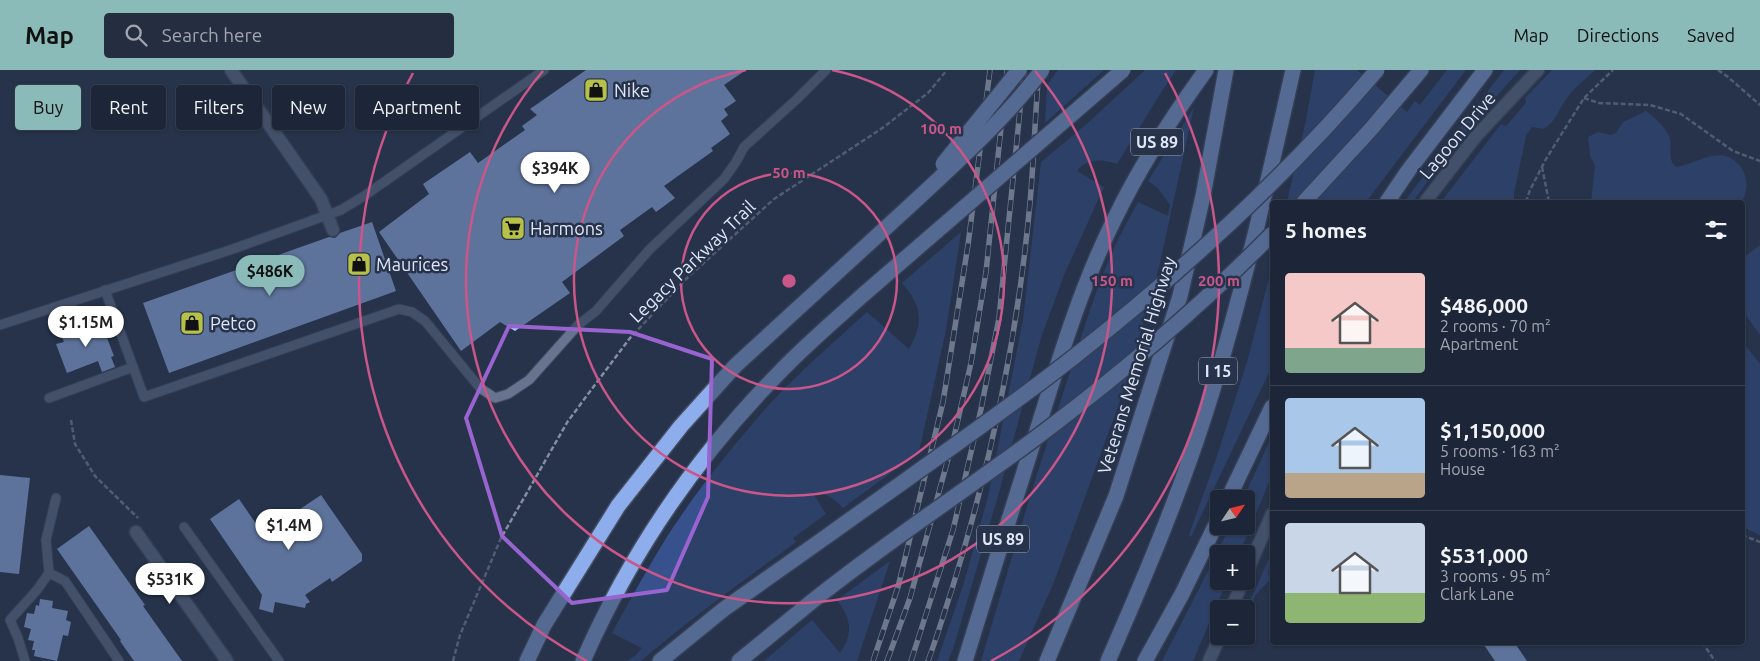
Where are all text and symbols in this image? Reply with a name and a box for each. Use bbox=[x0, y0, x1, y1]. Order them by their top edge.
search box bbox=[104, 13, 454, 58]
icon: search bbox=[122, 21, 150, 49]
text: Map bbox=[25, 22, 74, 49]
text: Search here bbox=[162, 24, 262, 46]
text: Map bbox=[1513, 25, 1549, 45]
text: Directions bbox=[1577, 25, 1659, 45]
text: Saved bbox=[1687, 25, 1735, 45]
shop icon: Nike bbox=[583, 77, 609, 103]
place label: Nike bbox=[614, 80, 650, 100]
chip: Buy bbox=[15, 85, 81, 130]
chip: Rent bbox=[91, 85, 166, 130]
chip: Filters bbox=[176, 85, 262, 130]
chip: New bbox=[272, 85, 345, 130]
chip: Apartment bbox=[355, 85, 479, 130]
street label: Lagoon Drive bbox=[1415, 88, 1499, 182]
text: 100 m bbox=[920, 120, 962, 137]
road number: US 89 bbox=[1131, 128, 1183, 156]
pin: $394K bbox=[520, 152, 590, 194]
text: $394K bbox=[532, 159, 578, 177]
text: 50 m bbox=[772, 164, 806, 181]
street label: Legacy Parkway Trail bbox=[625, 196, 759, 326]
supermarket icon: Harmons bbox=[500, 215, 526, 241]
icon: filters bbox=[1702, 216, 1730, 244]
place label: Harmons bbox=[530, 218, 603, 238]
text: 5 homes bbox=[1285, 218, 1367, 242]
shop icon: Maurices bbox=[346, 251, 372, 277]
pin: $486K bbox=[235, 254, 305, 297]
place label: Maurices bbox=[376, 254, 449, 274]
street label: Veterans Memorial Highway bbox=[1093, 254, 1179, 476]
text: $486K bbox=[247, 262, 293, 280]
centre of rings bbox=[780, 272, 798, 290]
text: 150 m bbox=[1091, 272, 1133, 289]
text: 200 m bbox=[1198, 272, 1240, 289]
icon: home bbox=[1325, 293, 1385, 353]
text: $486,000 bbox=[1440, 293, 1528, 317]
pin: $1.15M bbox=[45, 306, 127, 348]
shop icon: Petco bbox=[179, 310, 205, 336]
text: $1.15M bbox=[59, 313, 113, 331]
place label: Petco bbox=[210, 313, 256, 333]
text: 2 rooms · 70 m² bbox=[1440, 317, 1551, 335]
text: Apartment bbox=[1440, 335, 1518, 353]
road number: I 15 bbox=[1199, 358, 1237, 384]
icon: home bbox=[1325, 418, 1385, 478]
text: $1,150,000 bbox=[1440, 418, 1545, 442]
text: 5 rooms · 163 m² bbox=[1440, 442, 1560, 460]
text: House bbox=[1440, 460, 1485, 478]
north arrow bbox=[1210, 490, 1255, 535]
map controls bbox=[1210, 490, 1255, 645]
pin: $1.4M bbox=[254, 508, 324, 551]
text: $1.4M bbox=[266, 516, 312, 534]
road number: US 89 bbox=[977, 526, 1029, 552]
icon: home bbox=[1325, 543, 1385, 603]
text: $531,000 bbox=[1440, 543, 1528, 567]
button: + bbox=[1210, 545, 1255, 590]
pin: $531K bbox=[135, 562, 205, 605]
text: 3 rooms · 95 m² bbox=[1440, 567, 1551, 585]
text: $531K bbox=[147, 570, 193, 588]
text: Clark Lane bbox=[1440, 585, 1514, 603]
button: − bbox=[1210, 600, 1255, 645]

